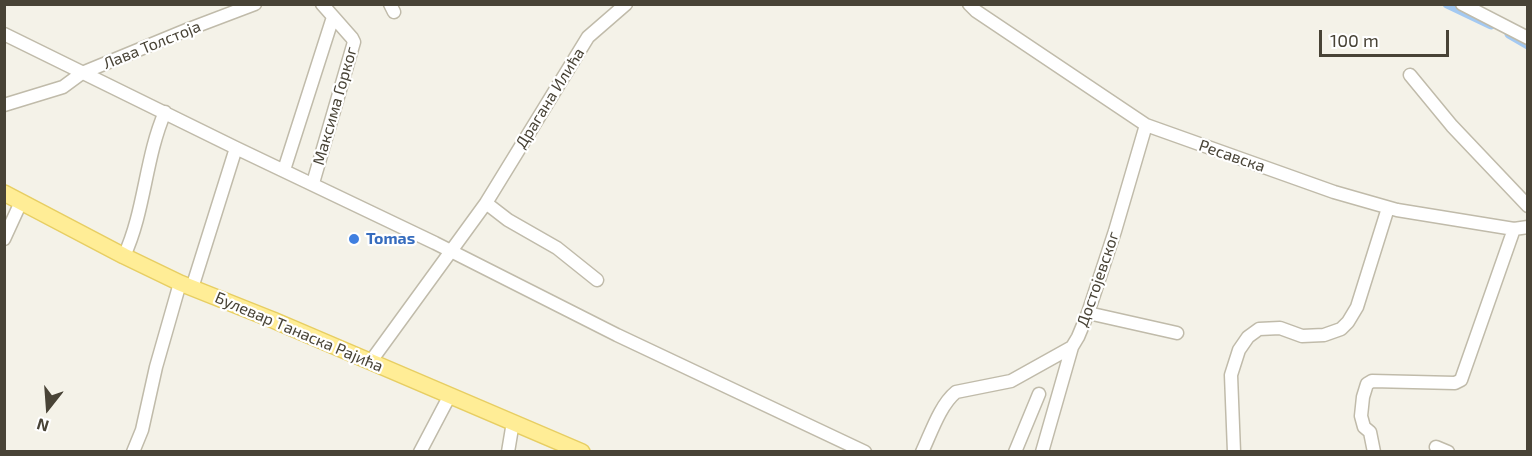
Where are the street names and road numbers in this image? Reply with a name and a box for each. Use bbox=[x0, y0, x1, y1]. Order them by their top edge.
street label: Лава Толстоја bbox=[100, 17, 204, 73]
street label: Драгана Илића bbox=[511, 44, 589, 152]
street label: Максима Горког bbox=[309, 45, 361, 167]
street label: Ресавска bbox=[1196, 136, 1268, 176]
street label: Достојевског bbox=[1073, 229, 1123, 329]
street label: Булевар Танаска Рајића bbox=[212, 288, 386, 376]

